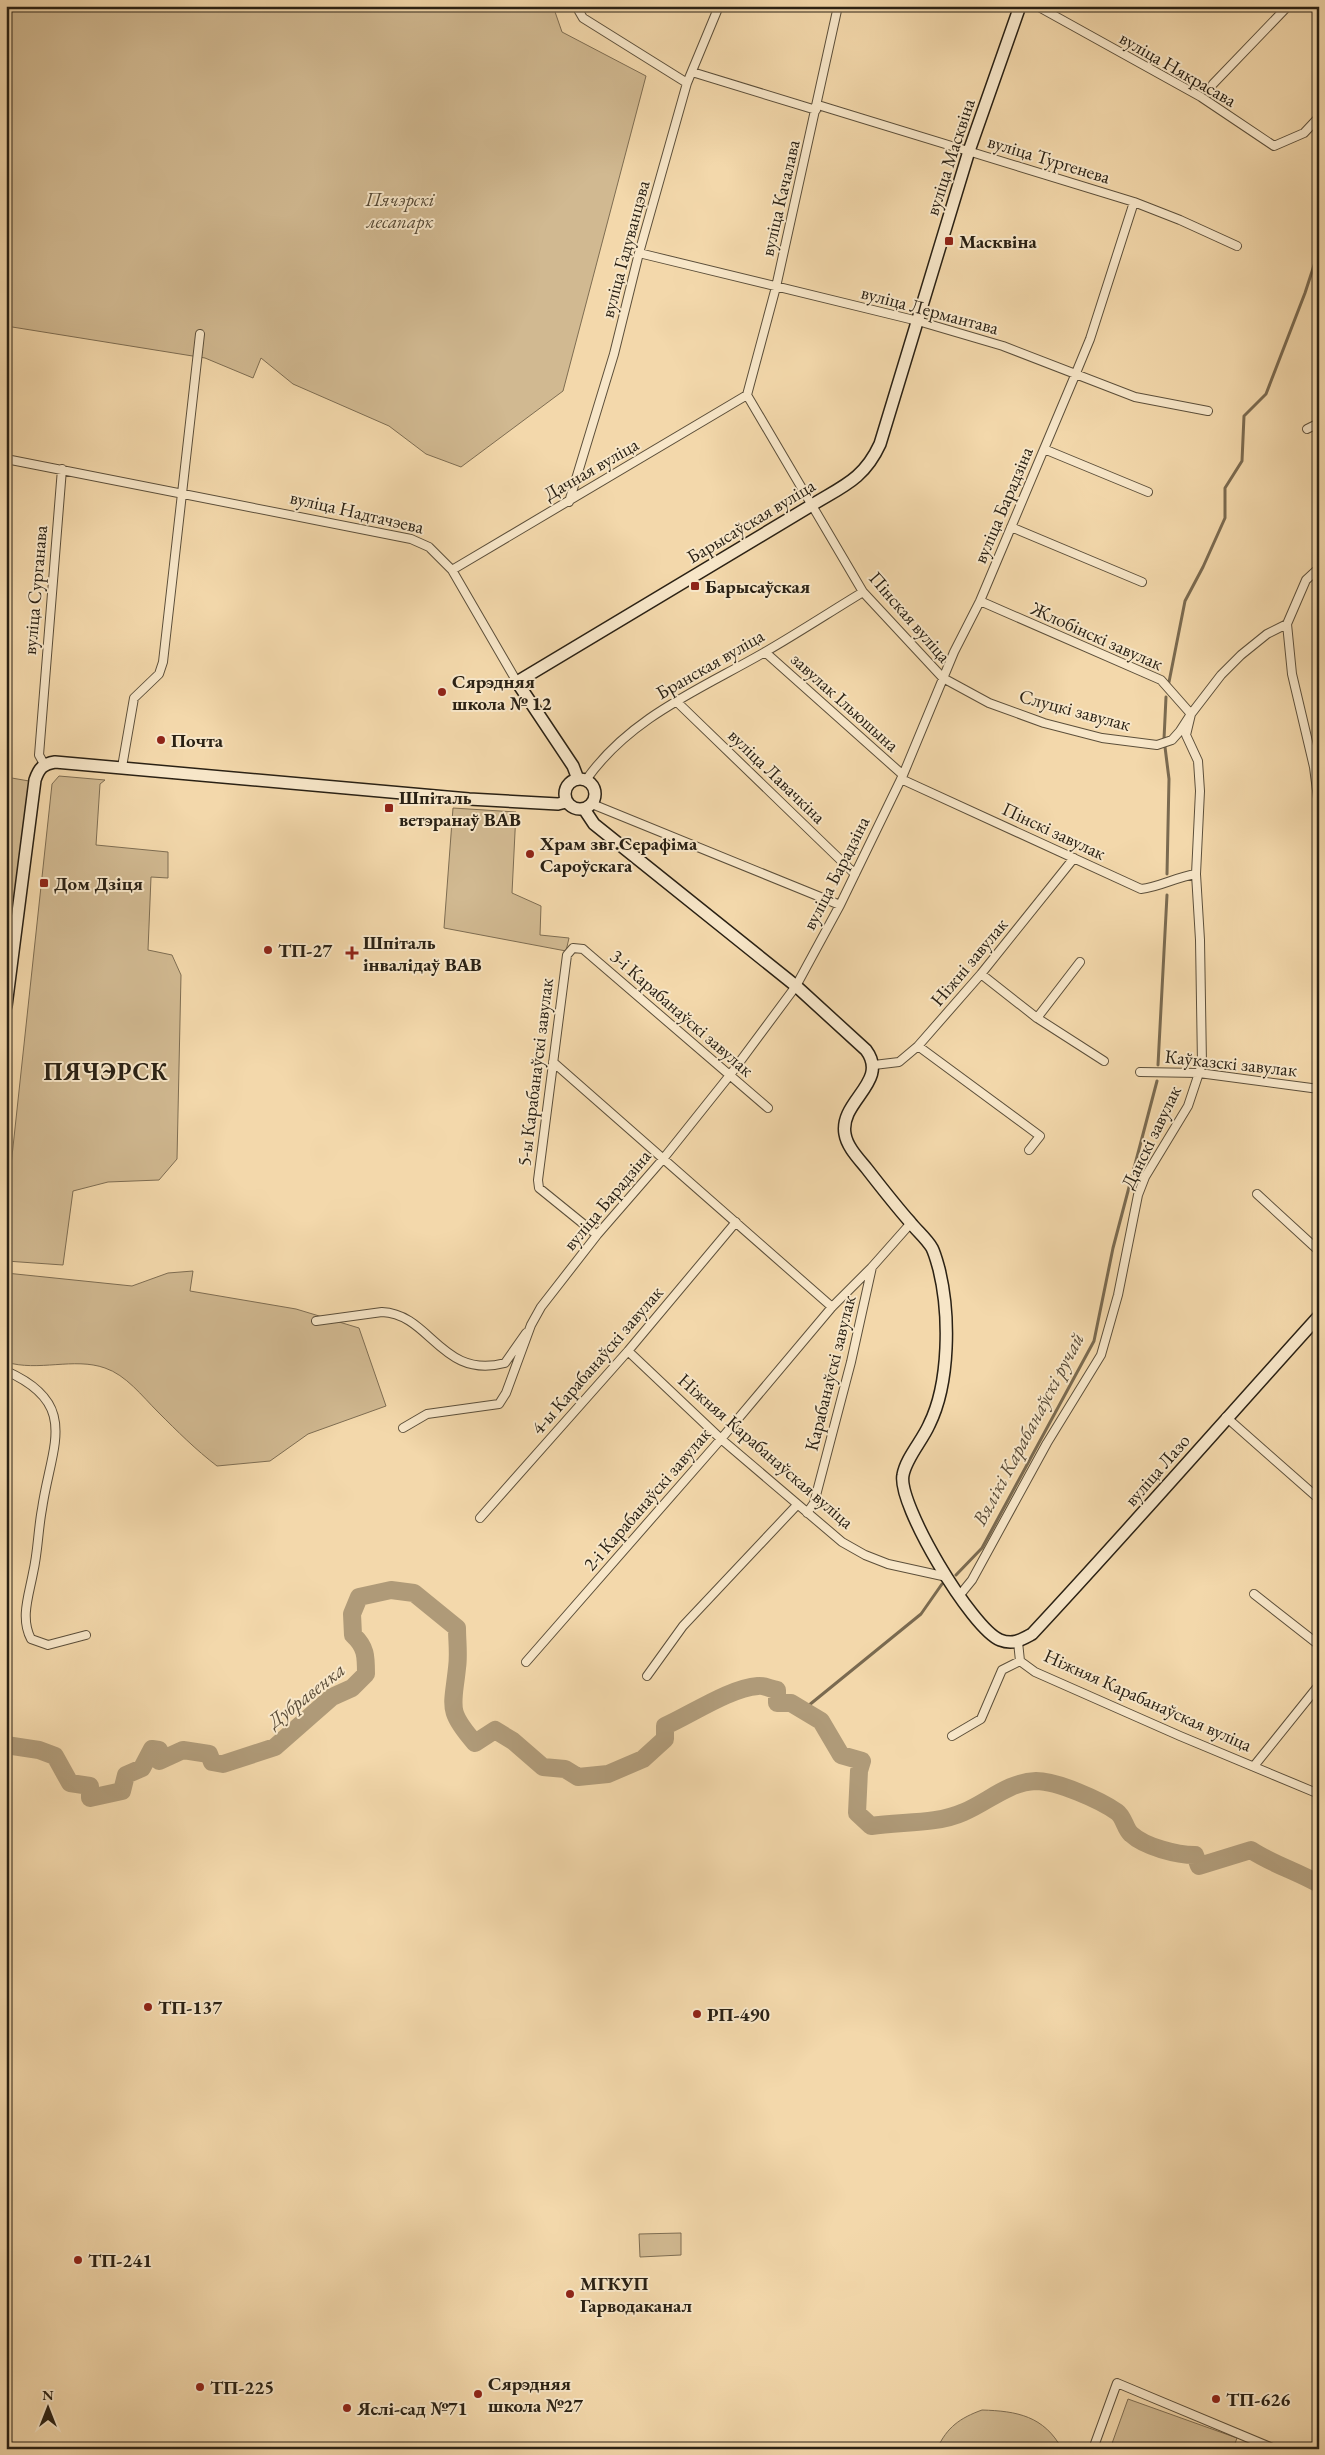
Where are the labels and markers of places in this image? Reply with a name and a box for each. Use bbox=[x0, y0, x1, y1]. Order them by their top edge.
place label: Масквіна bbox=[959, 229, 1037, 254]
marker: Масквіна bbox=[943, 235, 955, 247]
place label: Барысаўская bbox=[705, 574, 810, 599]
marker: Барысаўская bbox=[689, 580, 701, 592]
place label: Сярэдняя школа № 12 bbox=[452, 669, 552, 716]
marker: Сярэдняя школа № 12 bbox=[436, 686, 448, 698]
place label: Почта bbox=[171, 728, 224, 753]
marker: Почта bbox=[155, 734, 167, 746]
place label: Шпіталь ветэранаў ВАВ bbox=[399, 785, 521, 832]
marker: Шпіталь ветэранаў ВАВ bbox=[383, 802, 395, 814]
place label: Храм звг.Серафіма Сароўскага bbox=[539, 831, 698, 878]
marker: Храм звг.Серафіма Сароўскага bbox=[524, 848, 536, 860]
place label: Дом Дзіця bbox=[54, 871, 143, 896]
marker: Дом Дзіця bbox=[38, 877, 50, 889]
place label: Шпіталь інвалідаў ВАВ bbox=[363, 930, 482, 977]
place label: ТП-27 bbox=[278, 938, 333, 963]
marker: ТП-27 bbox=[262, 944, 274, 956]
marker: Шпіталь інвалідаў ВАВ bbox=[345, 946, 359, 960]
place label: ТП-137 bbox=[158, 1995, 223, 2020]
marker: ТП-137 bbox=[142, 2001, 154, 2013]
place label: РП-490 bbox=[707, 2002, 770, 2027]
marker: РП-490 bbox=[691, 2008, 703, 2020]
place label: ТП-241 bbox=[88, 2248, 152, 2273]
marker: ТП-241 bbox=[72, 2254, 84, 2266]
place label: МГКУП Гарводаканал bbox=[580, 2271, 692, 2318]
marker: МГКУП Гарводаканал bbox=[564, 2288, 576, 2300]
place label: Сярэдняя школа №27 bbox=[488, 2371, 584, 2418]
place label: ТП-225 bbox=[210, 2375, 274, 2400]
marker: ТП-225 bbox=[194, 2381, 206, 2393]
place label: ТП-626 bbox=[1226, 2387, 1290, 2412]
marker: Сярэдняя школа №27 bbox=[472, 2388, 484, 2400]
marker: ТП-626 bbox=[1210, 2393, 1222, 2405]
place label: Яслі-сад №71 bbox=[356, 2396, 468, 2421]
marker: Яслі-сад №71 bbox=[341, 2402, 353, 2414]

